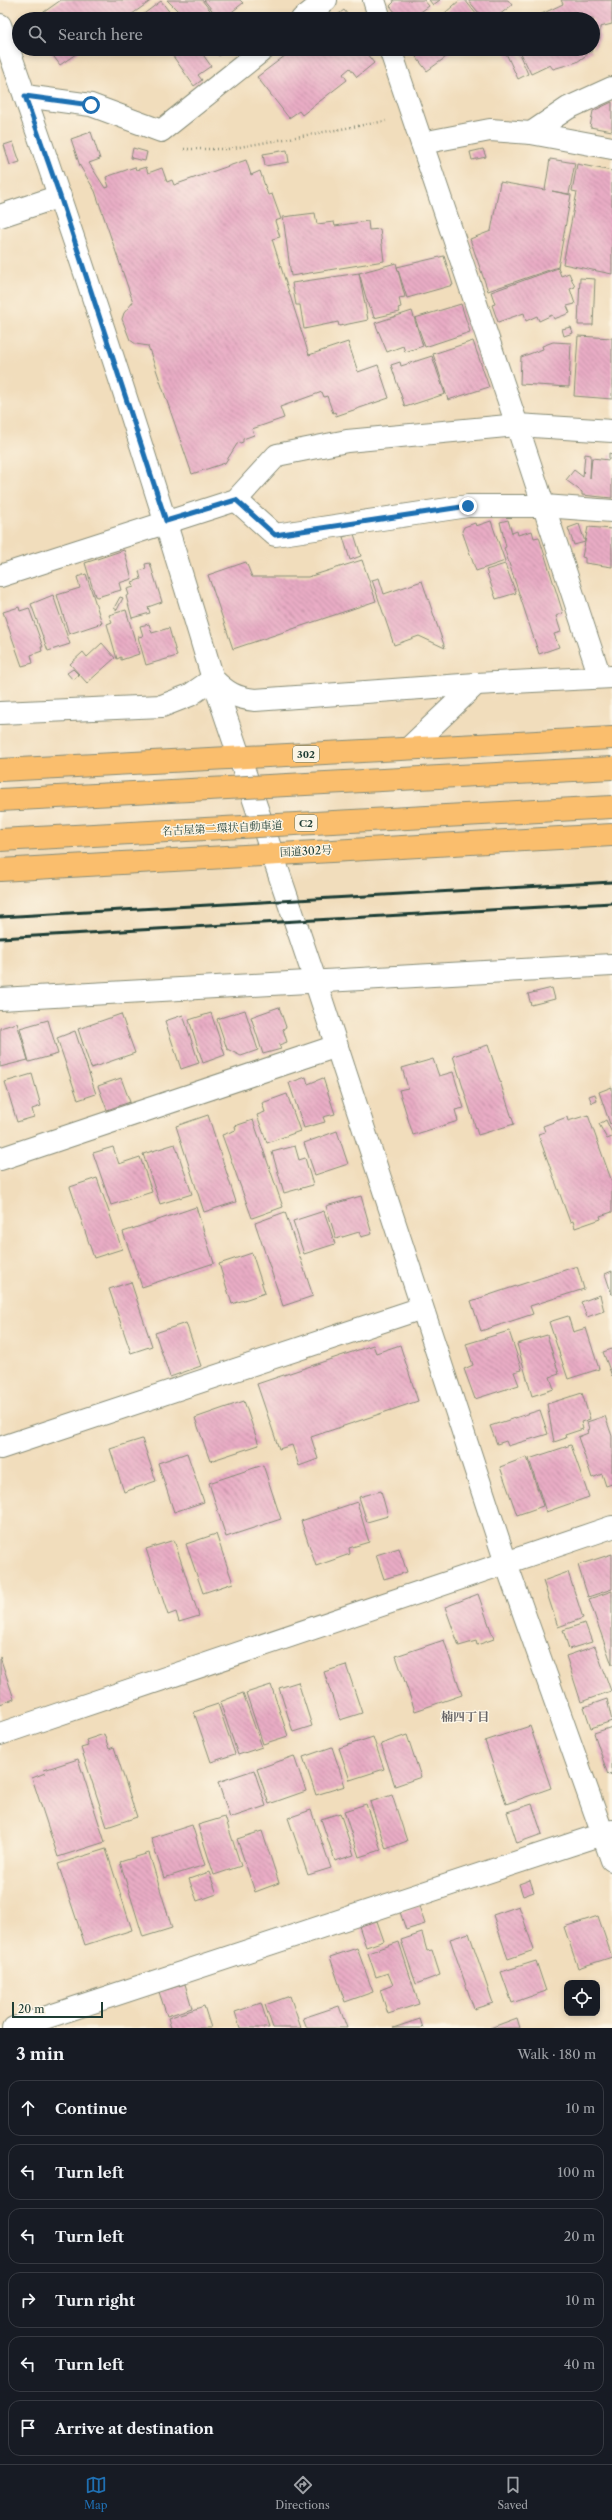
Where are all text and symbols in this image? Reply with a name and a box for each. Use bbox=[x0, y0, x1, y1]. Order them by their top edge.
search box bbox=[12, 12, 600, 56]
icon: search bbox=[26, 23, 48, 45]
text: Search here bbox=[58, 25, 143, 44]
route start bbox=[82, 96, 100, 114]
route end bbox=[459, 497, 477, 515]
road number: 302 bbox=[293, 746, 319, 762]
road number: C2 bbox=[295, 815, 317, 831]
street label: 名古屋第二環状自動車道 bbox=[161, 818, 283, 838]
street label: 国道302号 bbox=[279, 843, 333, 859]
district label: 楠四丁目 bbox=[441, 1709, 489, 1724]
map controls bbox=[564, 1980, 600, 2016]
button: locate bbox=[564, 1980, 600, 2016]
scale bar bbox=[12, 2000, 103, 2019]
text: 20 m bbox=[18, 2002, 44, 2016]
text: 3 min bbox=[16, 2044, 65, 2064]
text: Walk · 180 m bbox=[517, 2046, 596, 2062]
icon: ahead bbox=[17, 2097, 39, 2119]
text: Continue bbox=[55, 2099, 127, 2118]
text: 10 m bbox=[566, 2100, 595, 2116]
icon: left bbox=[17, 2161, 39, 2183]
text: Turn left bbox=[55, 2163, 124, 2182]
text: 100 m bbox=[557, 2164, 595, 2180]
icon: left bbox=[17, 2225, 39, 2247]
text: Turn left bbox=[55, 2227, 124, 2246]
text: 20 m bbox=[564, 2228, 595, 2244]
icon: right bbox=[17, 2289, 39, 2311]
text: Turn right bbox=[55, 2291, 135, 2310]
text: 10 m bbox=[566, 2292, 595, 2308]
icon: left bbox=[17, 2353, 39, 2375]
text: Turn left bbox=[55, 2355, 124, 2374]
text: 40 m bbox=[564, 2356, 595, 2372]
icon: arrive bbox=[17, 2417, 39, 2439]
text: Arrive at destination bbox=[55, 2419, 214, 2438]
tab: Map bbox=[84, 2474, 108, 2512]
tab: Directions bbox=[275, 2474, 330, 2512]
tab: Saved bbox=[498, 2474, 528, 2512]

